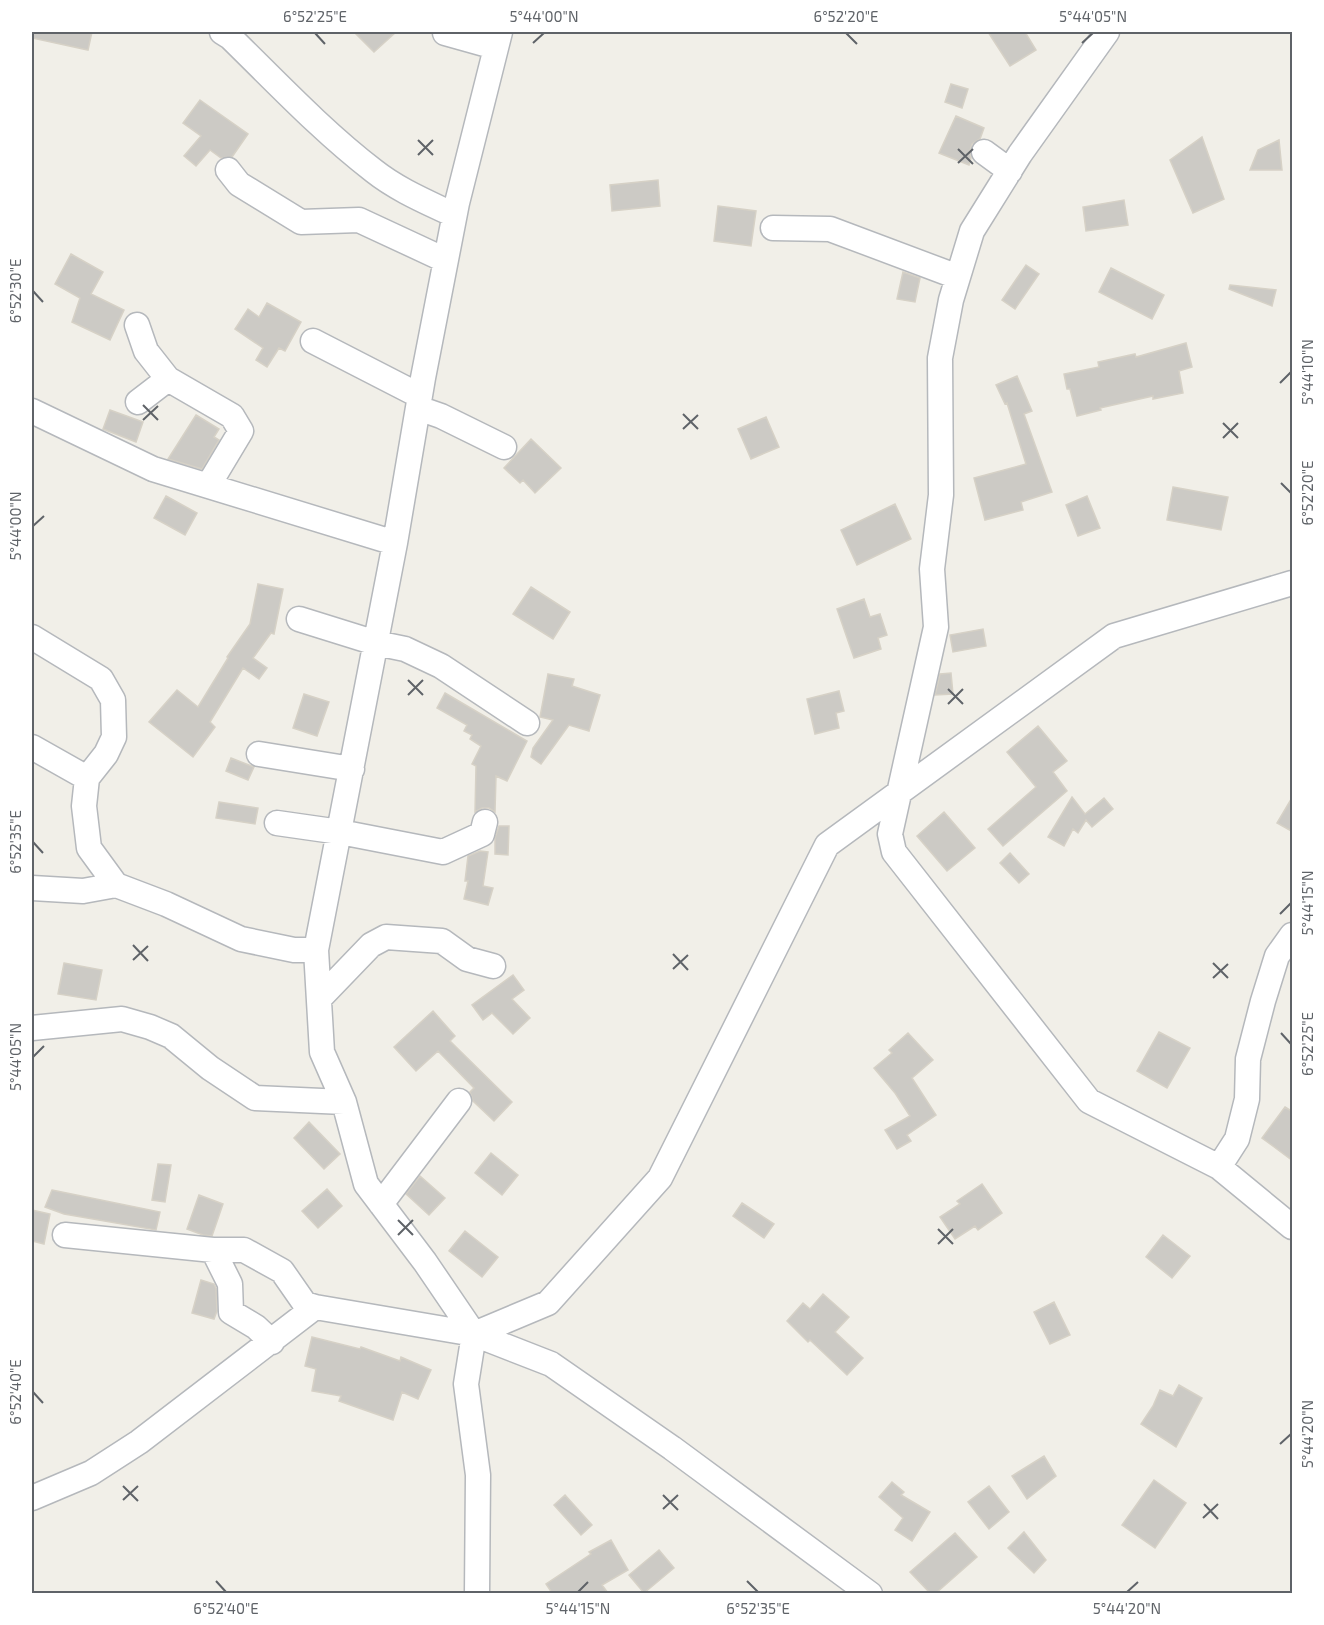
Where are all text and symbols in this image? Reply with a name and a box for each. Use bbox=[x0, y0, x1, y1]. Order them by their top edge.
text: 6°52'25"E bbox=[283, 7, 347, 25]
text: 5°44'00"N bbox=[510, 7, 578, 25]
text: 6°52'20"E bbox=[814, 7, 878, 25]
text: 5°44'05"N bbox=[1059, 7, 1127, 25]
text: 6°52'30"E bbox=[6, 259, 24, 323]
text: 5°44'10"N bbox=[1298, 339, 1316, 405]
text: 6°52'20"E bbox=[1298, 461, 1316, 525]
text: 5°44'00"N bbox=[6, 492, 24, 560]
text: 6°52'35"E bbox=[6, 810, 24, 874]
text: 5°44'15"N bbox=[1298, 871, 1316, 935]
text: 6°52'25"E bbox=[1298, 1012, 1316, 1076]
text: 5°44'05"N bbox=[6, 1023, 24, 1091]
text: 6°52'40"E bbox=[6, 1359, 24, 1425]
text: 5°44'20"N bbox=[1298, 1400, 1316, 1468]
text: 6°52'40"E bbox=[193, 1599, 259, 1617]
text: 5°44'15"N bbox=[546, 1599, 610, 1617]
text: 6°52'35"E bbox=[726, 1599, 790, 1617]
text: 5°44'20"N bbox=[1093, 1599, 1161, 1617]

